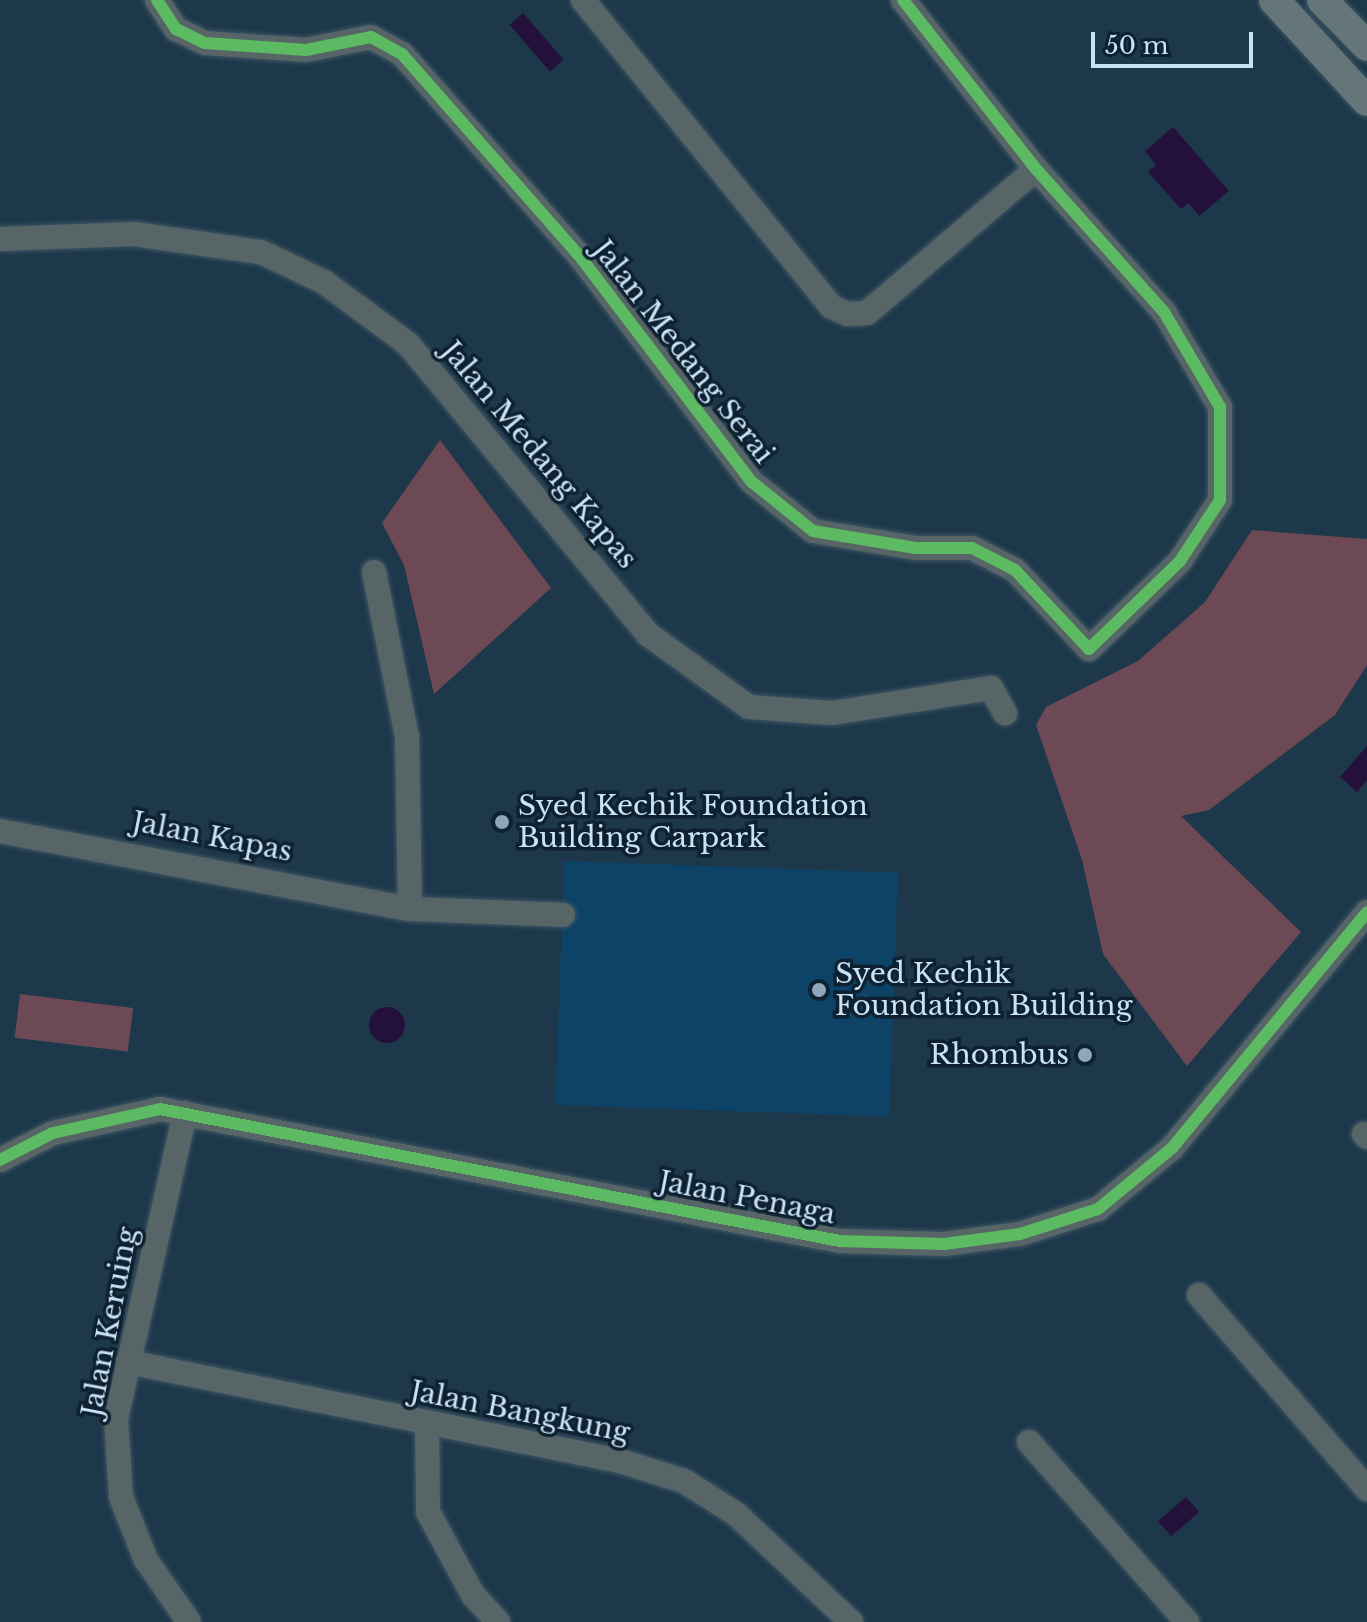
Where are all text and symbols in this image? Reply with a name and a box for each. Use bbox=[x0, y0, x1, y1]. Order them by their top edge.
scale bar bbox=[1095, 16, 1257, 66]
text: 50 m bbox=[1105, 31, 1168, 60]
street label: Jalan Medang Serai bbox=[585, 234, 781, 470]
street label: Jalan Medang Kapas bbox=[434, 334, 644, 576]
place label: Syed Kechik Foundation Building Carpark bbox=[518, 789, 868, 855]
street label: Jalan Kapas bbox=[129, 805, 295, 869]
marker: Syed Kechik Foundation Building Carpark bbox=[493, 813, 511, 831]
place label: Syed Kechik Foundation Building bbox=[835, 957, 1132, 1023]
marker: Syed Kechik Foundation Building bbox=[810, 981, 828, 999]
place label: Rhombus bbox=[930, 1038, 1069, 1072]
marker: Rhombus bbox=[1076, 1046, 1094, 1064]
street label: Jalan Penaga bbox=[656, 1164, 838, 1232]
street label: Jalan Keruing bbox=[75, 1224, 145, 1420]
street label: Jalan Bangkung bbox=[407, 1374, 633, 1450]

